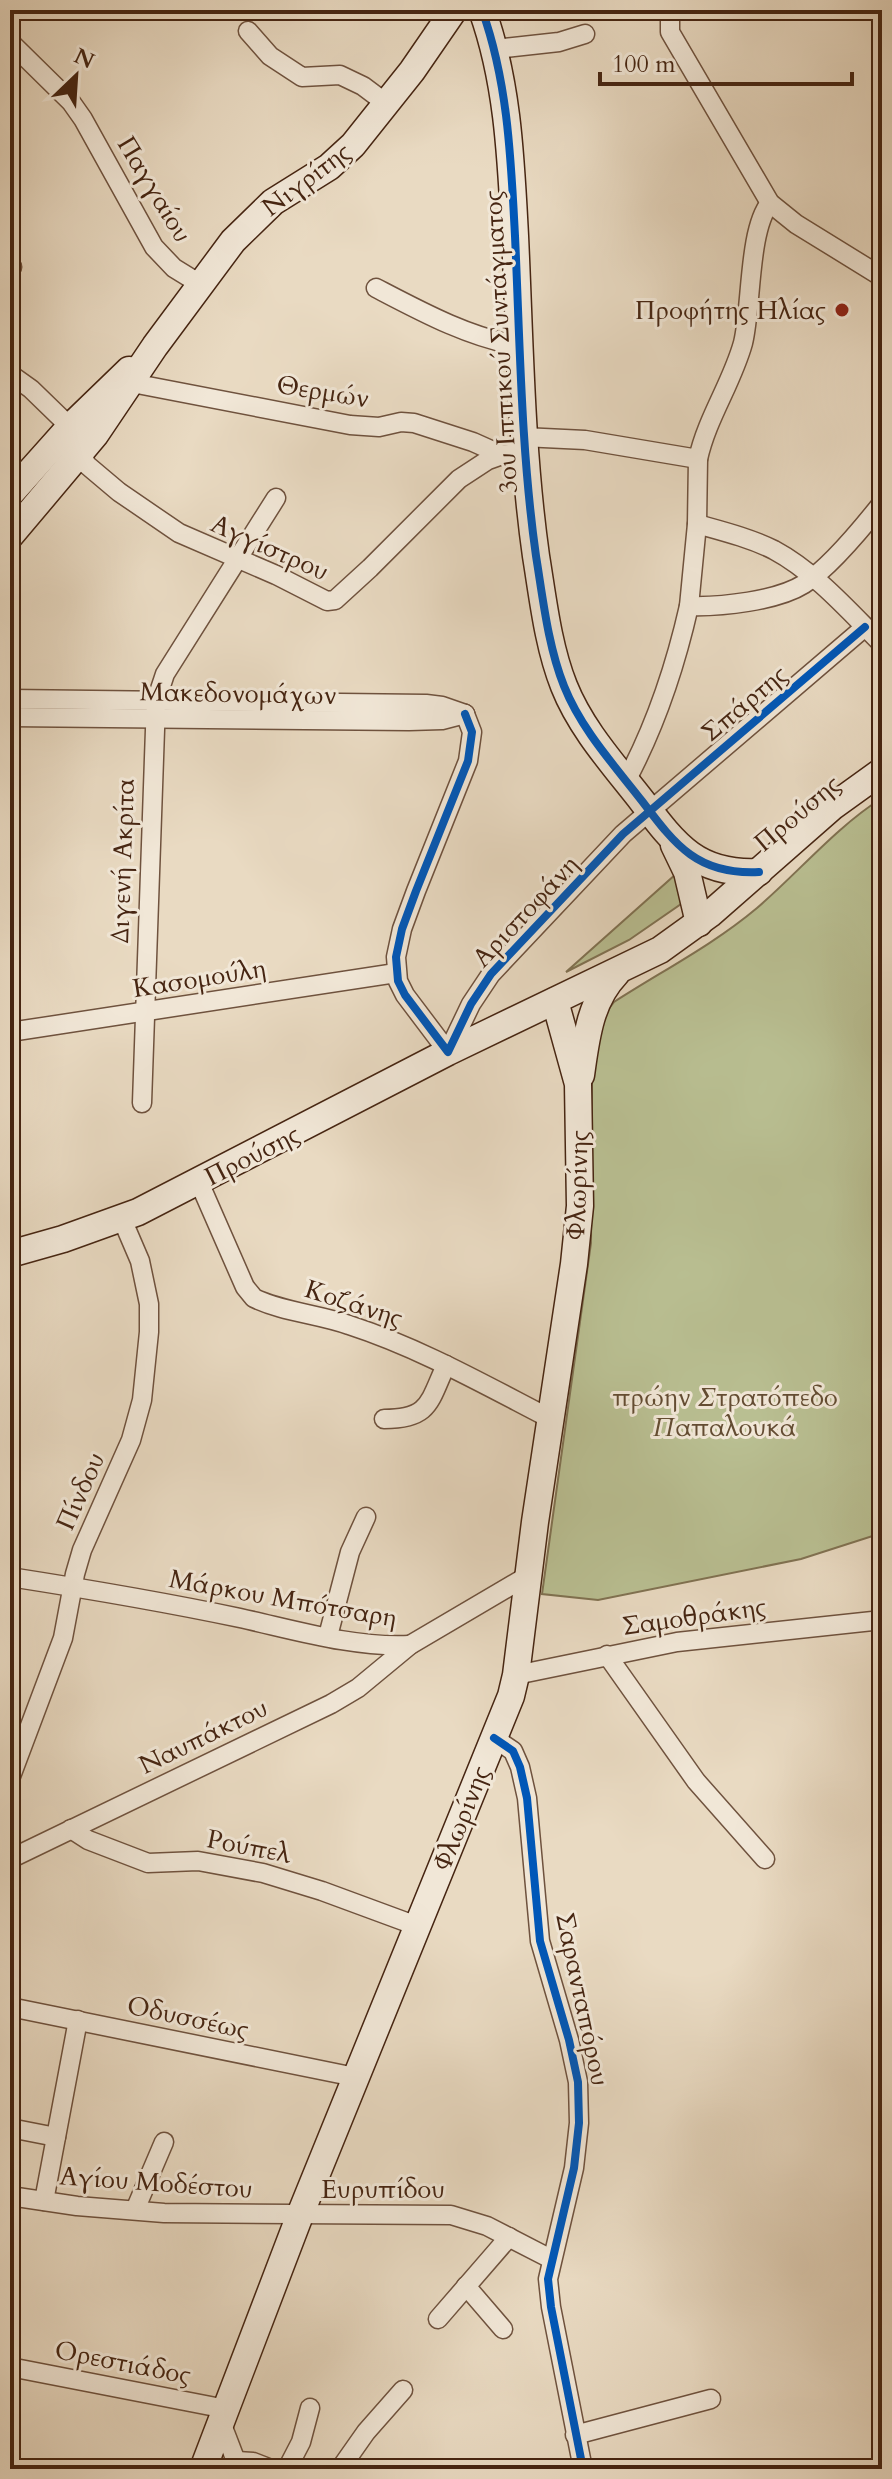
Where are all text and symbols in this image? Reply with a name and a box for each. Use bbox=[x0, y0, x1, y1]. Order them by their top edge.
north arrow bbox=[36, 36, 116, 116]
scale bar bbox=[600, 36, 852, 86]
text: N bbox=[69, 41, 99, 76]
text: 100 m bbox=[612, 48, 676, 81]
street label: Παγγαίου bbox=[109, 130, 200, 249]
street label: Νιγρίτης bbox=[255, 134, 358, 224]
street label: 3ου Ιππικού Συντάγματος bbox=[475, 189, 526, 494]
place label: Προφήτης Ηλίας bbox=[635, 293, 826, 328]
marker: Προφήτης Ηλίας bbox=[833, 301, 851, 319]
street label: Θερμών bbox=[274, 367, 372, 416]
street label: Αγγίστρου bbox=[205, 506, 334, 589]
street label: Σπάρτης bbox=[694, 657, 795, 750]
street label: Μακεδονομάχων bbox=[139, 674, 337, 713]
street label: Προύσης bbox=[747, 767, 848, 860]
street label: Διγενή Ακρίτα bbox=[102, 778, 143, 944]
street label: Αριστοφάνη bbox=[464, 848, 586, 975]
street label: Κασομούλη bbox=[130, 951, 268, 1006]
street label: Προύσης bbox=[199, 1117, 306, 1194]
street label: Φλωρίνης bbox=[558, 1129, 597, 1241]
street label: Κοζάνης bbox=[300, 1271, 407, 1336]
park label: πρώην Στρατόπεδο Παπαλουκά bbox=[612, 1380, 838, 1445]
street label: Πίνδου bbox=[48, 1447, 113, 1536]
street label: Μάρκου Μπότσαρη bbox=[166, 1561, 399, 1636]
street label: Σαμοθράκης bbox=[620, 1589, 768, 1644]
street label: Ναυπάκτου bbox=[133, 1690, 273, 1783]
street label: Φλωρίνης bbox=[425, 1761, 498, 1876]
street label: Ρούπελ bbox=[204, 1821, 295, 1872]
street label: Σαρανταπόρου bbox=[547, 1909, 618, 2089]
street label: Οδυσσέως bbox=[124, 1988, 252, 2047]
street label: Αγίου Μοδέστου bbox=[58, 2158, 254, 2207]
street label: Ευρυπίδου bbox=[321, 2172, 445, 2207]
street label: Ορεστιάδος bbox=[52, 2332, 194, 2393]

